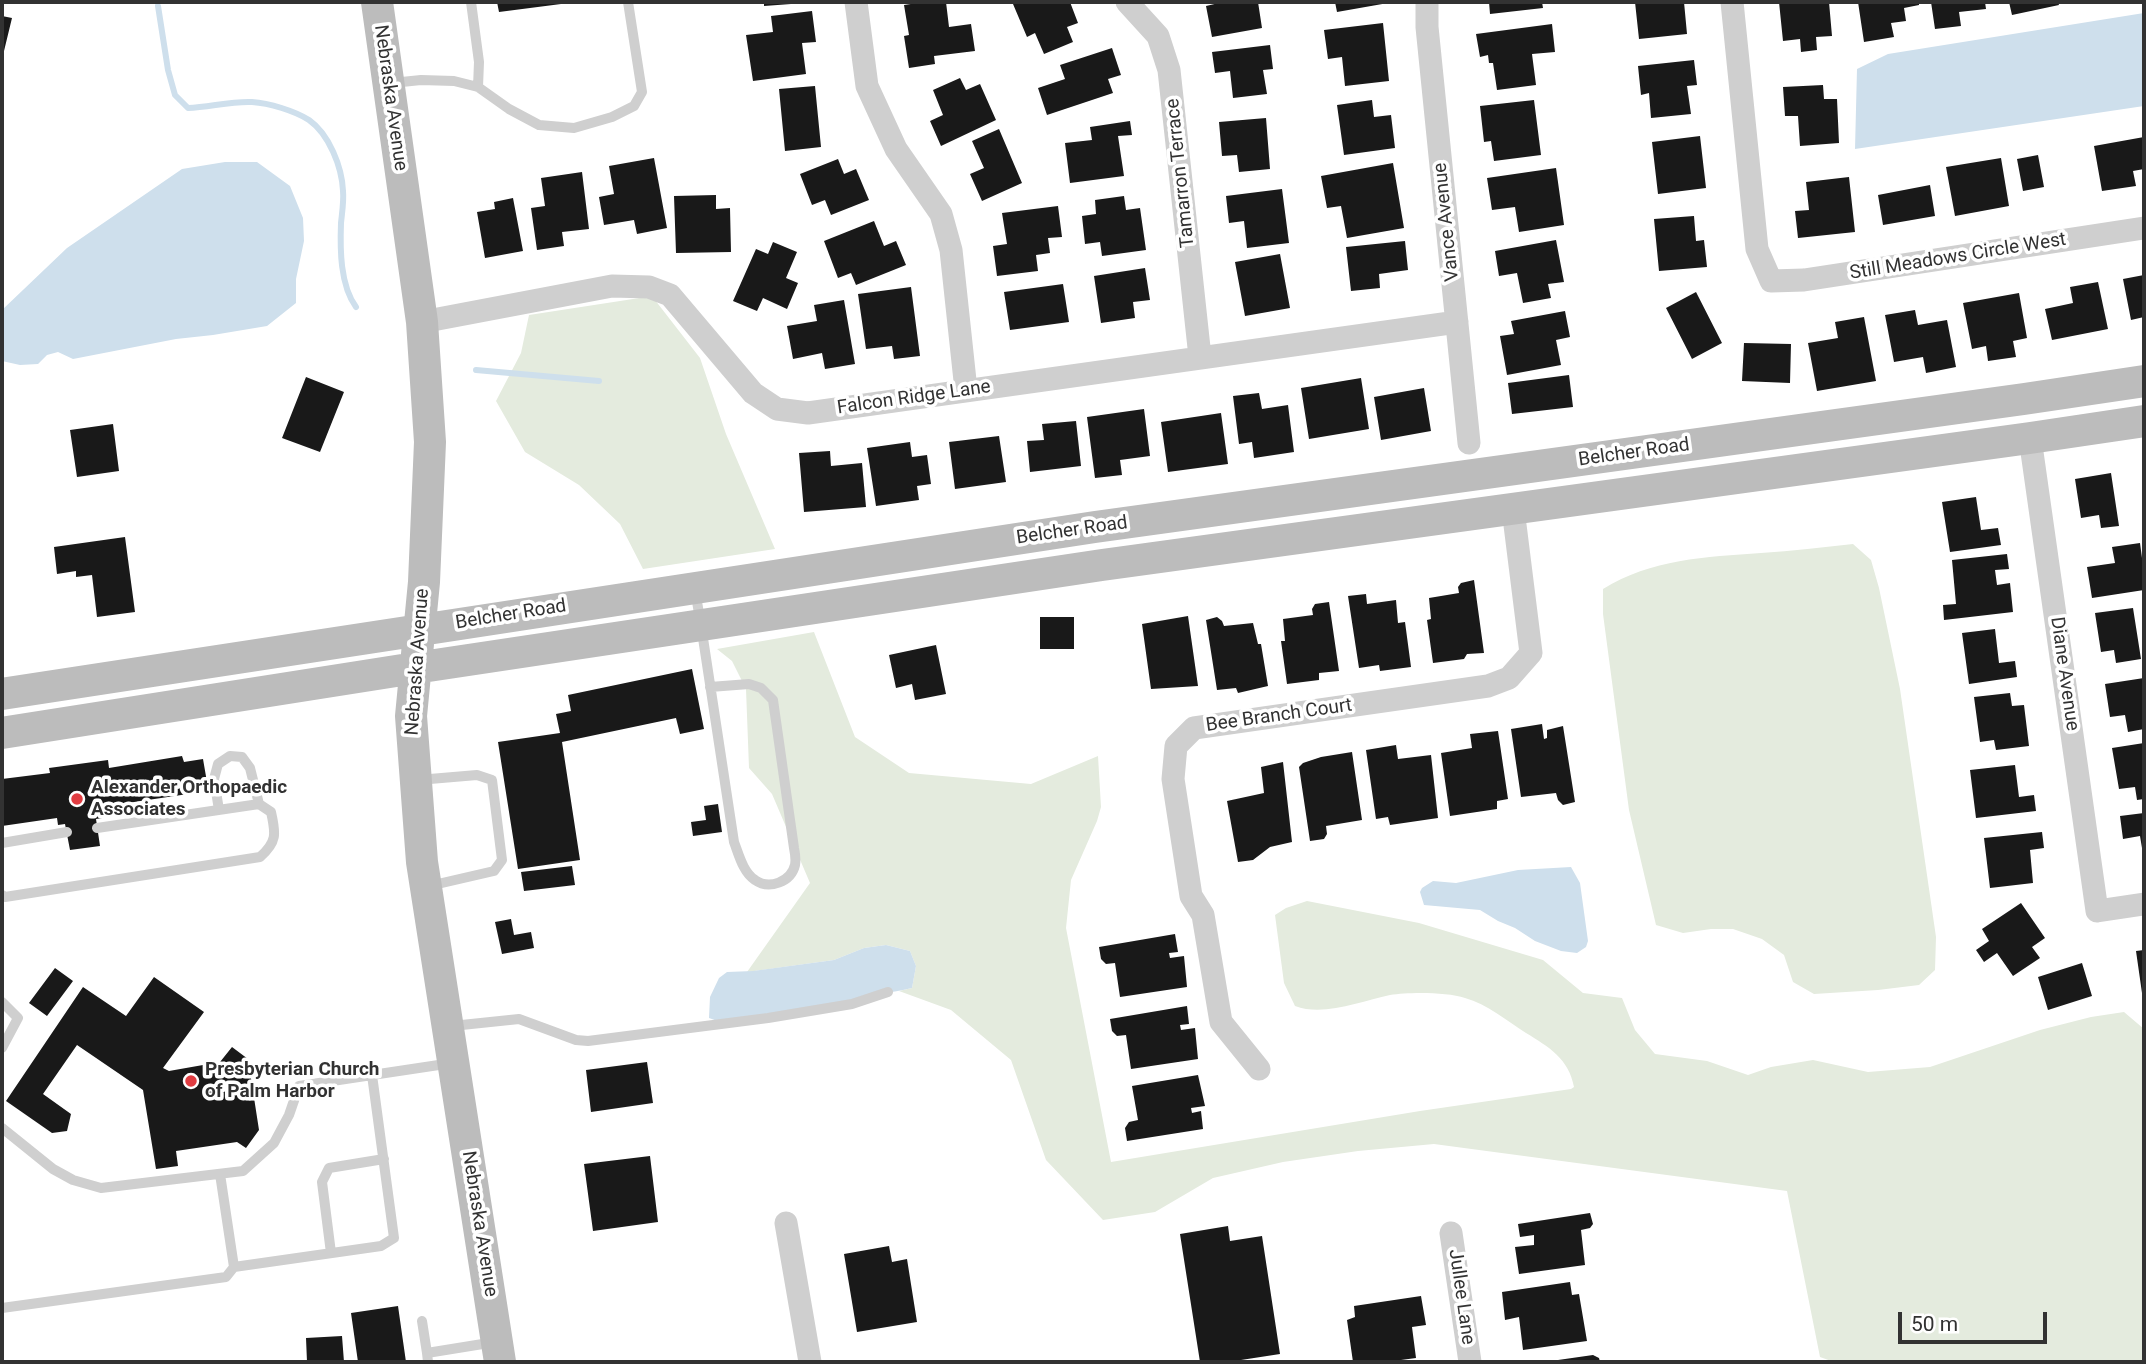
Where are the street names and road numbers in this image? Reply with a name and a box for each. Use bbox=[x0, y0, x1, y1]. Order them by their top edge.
street label: Nebraska Avenue bbox=[368, 23, 412, 173]
street label: Tamarron Terrace bbox=[1162, 97, 1200, 249]
street label: Vance Avenue bbox=[1429, 161, 1465, 283]
street label: Still Meadows Circle West bbox=[1848, 229, 2068, 285]
street label: Falcon Ridge Lane bbox=[836, 376, 992, 420]
street label: Belcher Road bbox=[1577, 434, 1691, 472]
street label: Belcher Road bbox=[1015, 512, 1129, 550]
street label: Nebraska Avenue bbox=[401, 588, 435, 736]
street label: Belcher Road bbox=[454, 595, 568, 635]
street label: Diane Avenue bbox=[2045, 616, 2083, 732]
street label: Bee Branch Court bbox=[1204, 694, 1354, 738]
street label: Nebraska Avenue bbox=[456, 1149, 502, 1299]
street label: Jullee Lane bbox=[1443, 1248, 1479, 1346]

